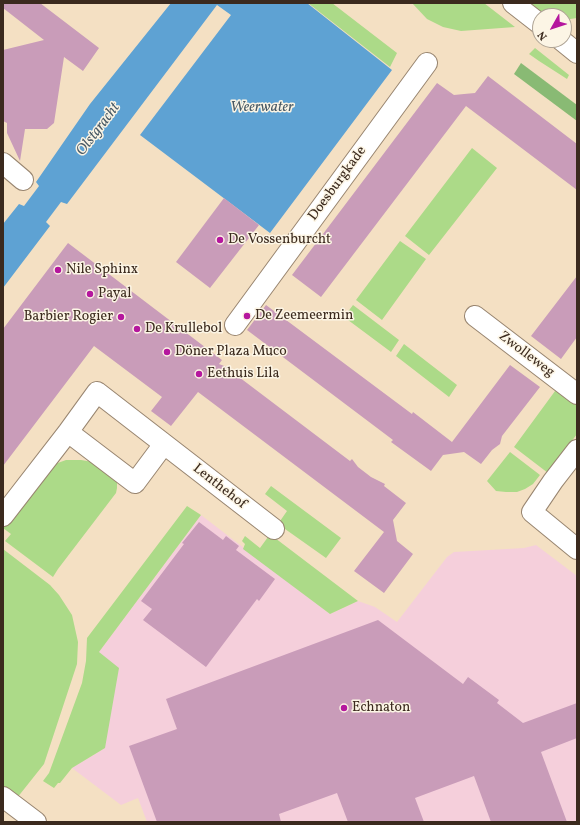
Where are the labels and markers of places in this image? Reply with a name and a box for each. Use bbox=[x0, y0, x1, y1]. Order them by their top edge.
place label: De Vossenburcht bbox=[228, 232, 331, 248]
marker: De Vossenburcht bbox=[215, 235, 225, 245]
place label: Nile Sphinx bbox=[66, 262, 138, 278]
marker: Nile Sphinx bbox=[53, 265, 63, 275]
place label: Payal bbox=[98, 286, 131, 302]
marker: Payal bbox=[85, 289, 95, 299]
place label: De Zeemeermin bbox=[255, 308, 353, 324]
place label: Barbier Rogier bbox=[24, 309, 113, 325]
marker: De Zeemeermin bbox=[242, 311, 252, 321]
marker: Barbier Rogier bbox=[116, 312, 126, 322]
place label: De Krullebol bbox=[145, 321, 222, 337]
marker: De Krullebol bbox=[132, 324, 142, 334]
place label: Döner Plaza Muco bbox=[175, 344, 287, 360]
marker: Döner Plaza Muco bbox=[162, 347, 172, 357]
place label: Eethuis Lila bbox=[207, 366, 279, 382]
marker: Eethuis Lila bbox=[194, 369, 204, 379]
place label: Echnaton bbox=[352, 700, 410, 716]
marker: Echnaton bbox=[339, 703, 349, 713]

